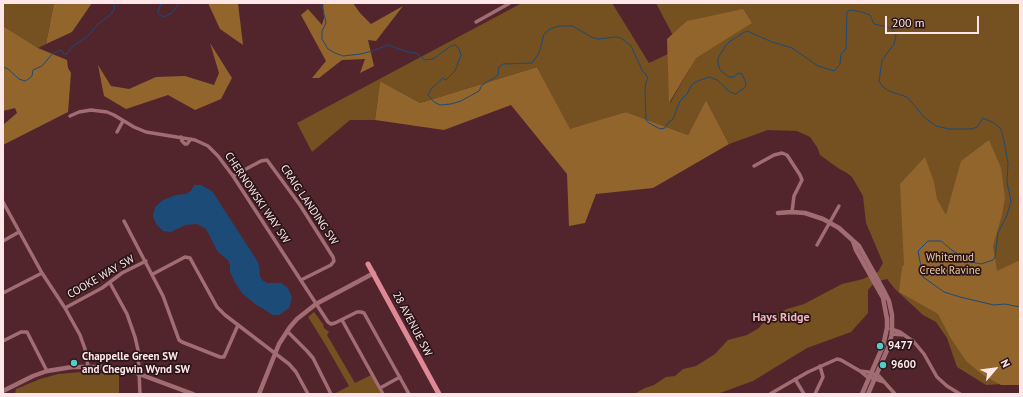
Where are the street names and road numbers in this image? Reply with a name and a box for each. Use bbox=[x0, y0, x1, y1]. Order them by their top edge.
street label: CHERNOWSKI WAY SW bbox=[222, 150, 292, 246]
street label: CRAIG LANDING SW bbox=[277, 162, 341, 248]
street label: COOKE WAY SW bbox=[65, 253, 137, 301]
street label: 28 AVENUE SW bbox=[389, 289, 435, 359]

